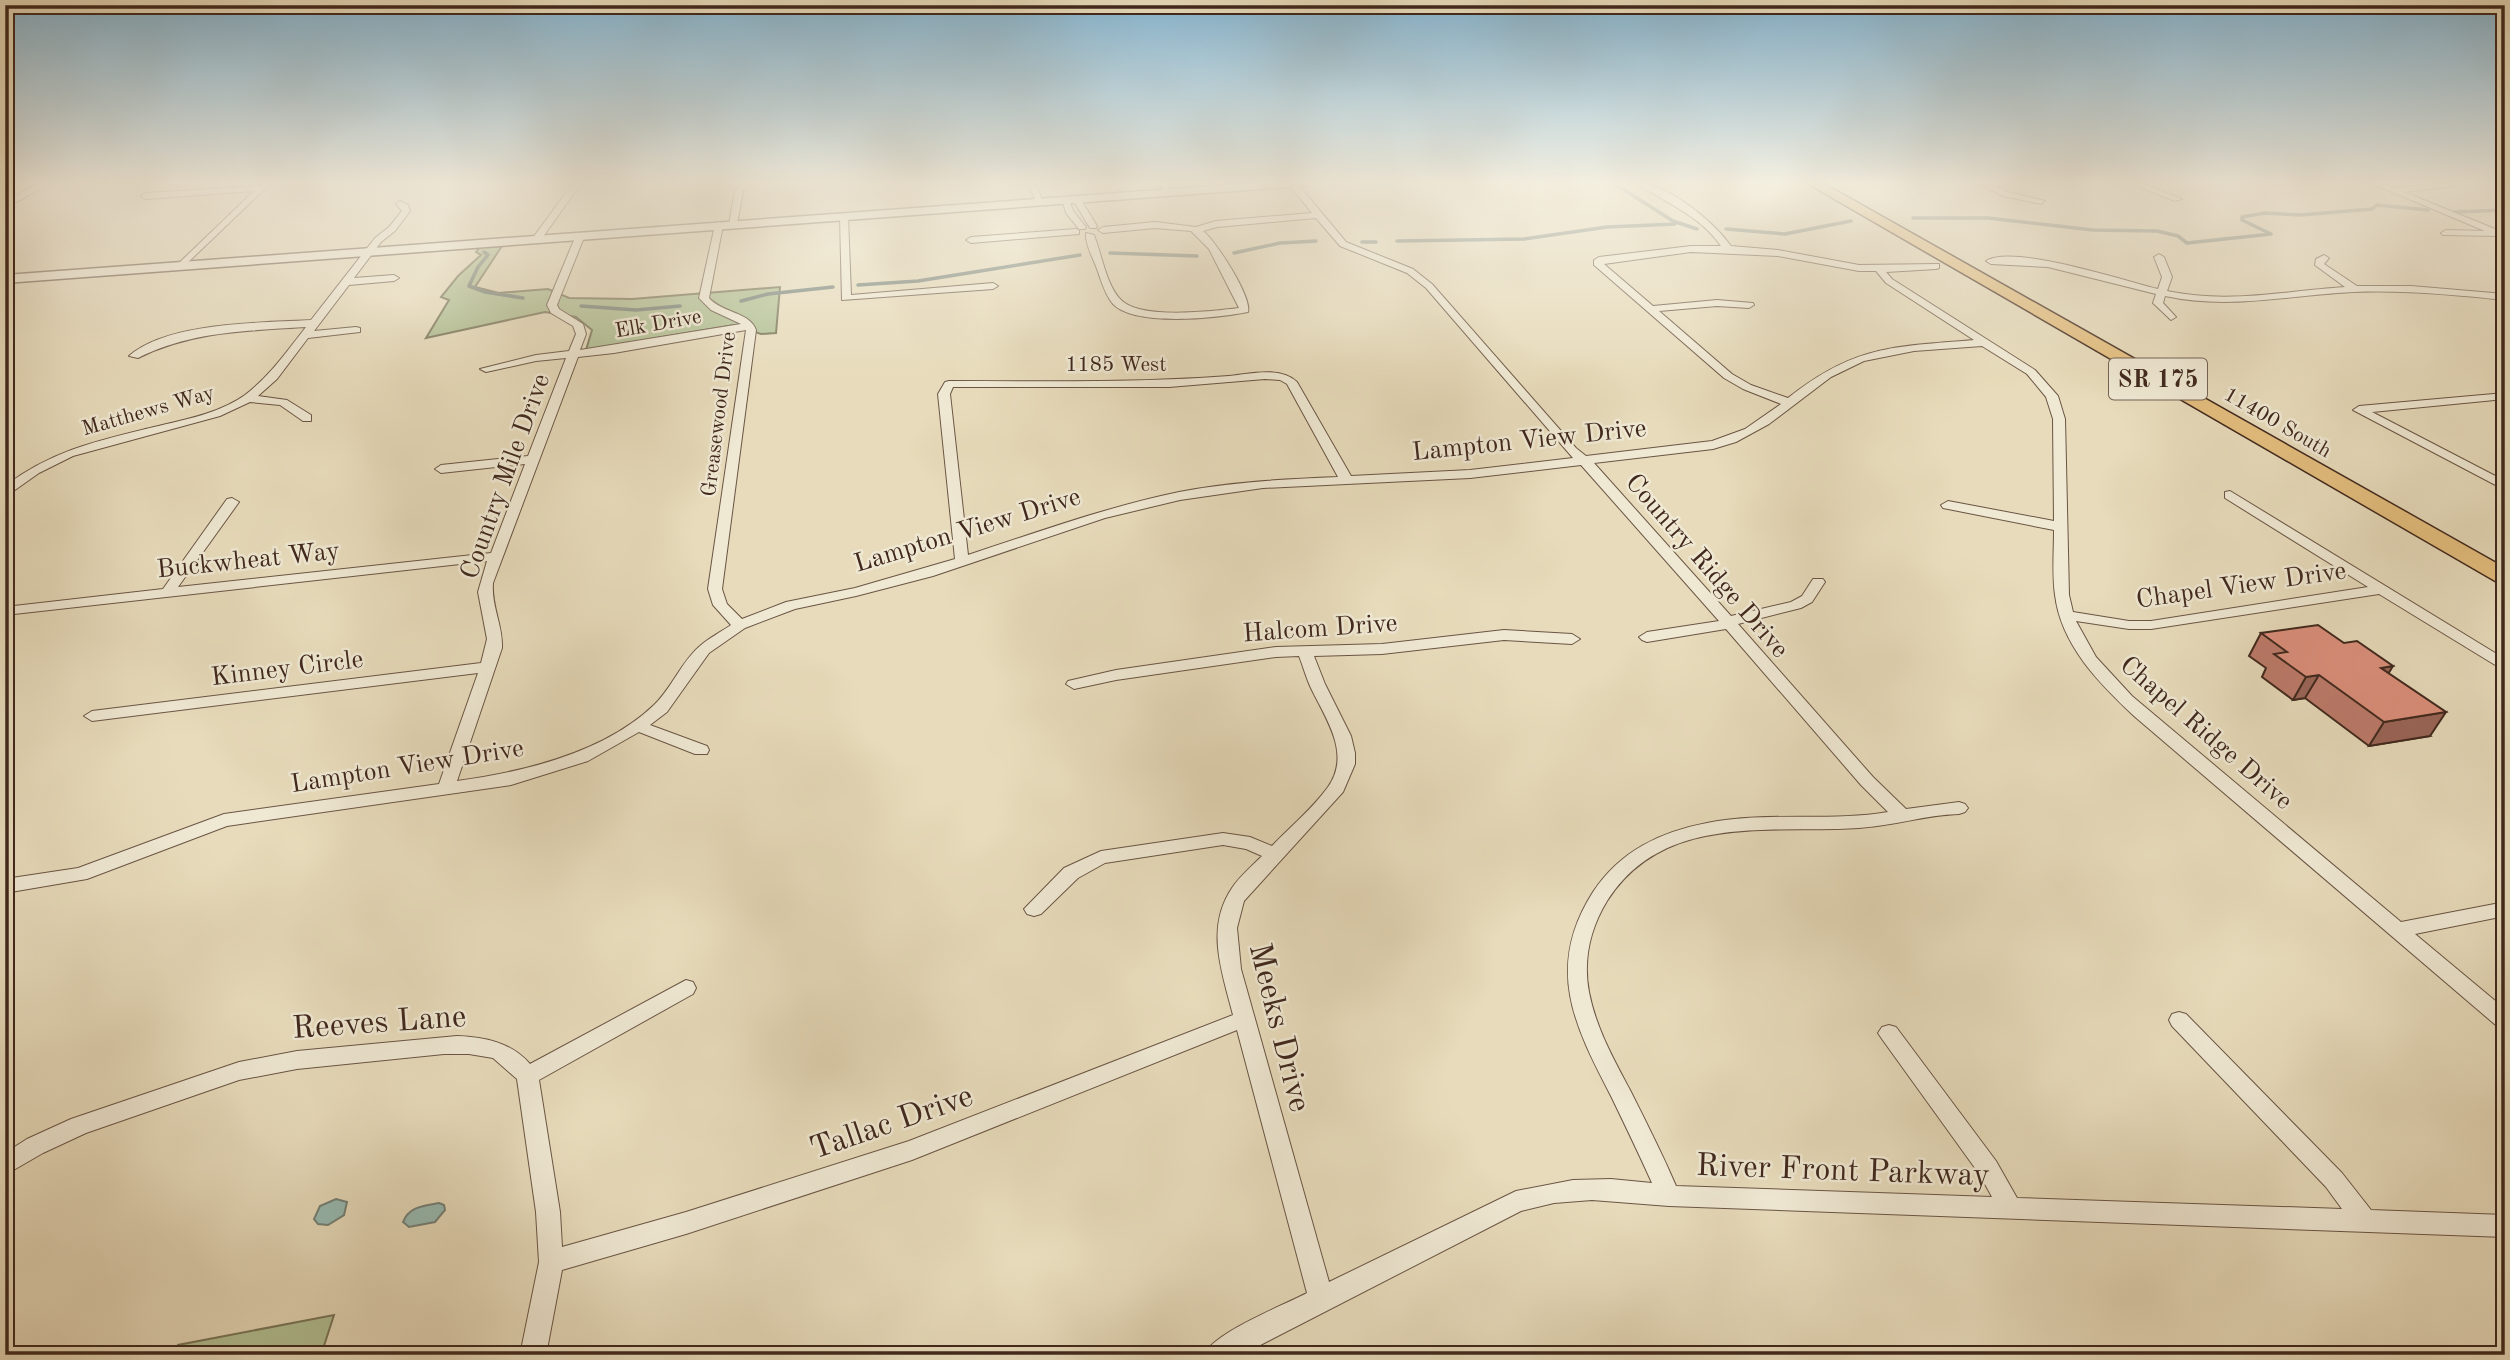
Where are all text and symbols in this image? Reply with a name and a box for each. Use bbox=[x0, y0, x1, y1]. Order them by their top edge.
street label: Elk Drive bbox=[613, 307, 703, 342]
street label: Greasewood Drive bbox=[699, 331, 740, 498]
street label: 1185 West bbox=[1065, 355, 1167, 376]
road number: SR 175 bbox=[2109, 358, 2207, 400]
street label: Country Mile Drive bbox=[457, 370, 555, 583]
street label: Matthews Way bbox=[80, 382, 217, 440]
street label: 11400 South bbox=[2220, 384, 2335, 462]
street label: Lampton View Drive bbox=[1411, 416, 1648, 466]
street label: Country Ridge Drive bbox=[1620, 469, 1793, 663]
street label: Lampton View Drive bbox=[851, 484, 1084, 578]
street label: Buckwheat Way bbox=[155, 538, 341, 584]
street label: Chapel View Drive bbox=[2135, 558, 2348, 614]
street label: Halcom Drive bbox=[1242, 611, 1398, 647]
street label: Kinney Circle bbox=[210, 647, 365, 691]
street label: Chapel Ridge Drive bbox=[2114, 652, 2297, 815]
street label: Lampton View Drive bbox=[289, 736, 526, 798]
street label: Meeks Drive bbox=[1242, 940, 1314, 1115]
street label: Reeves Lane bbox=[291, 1002, 467, 1046]
street label: Tallac Drive bbox=[806, 1081, 977, 1167]
street label: River Front Parkway bbox=[1696, 1151, 1990, 1193]

